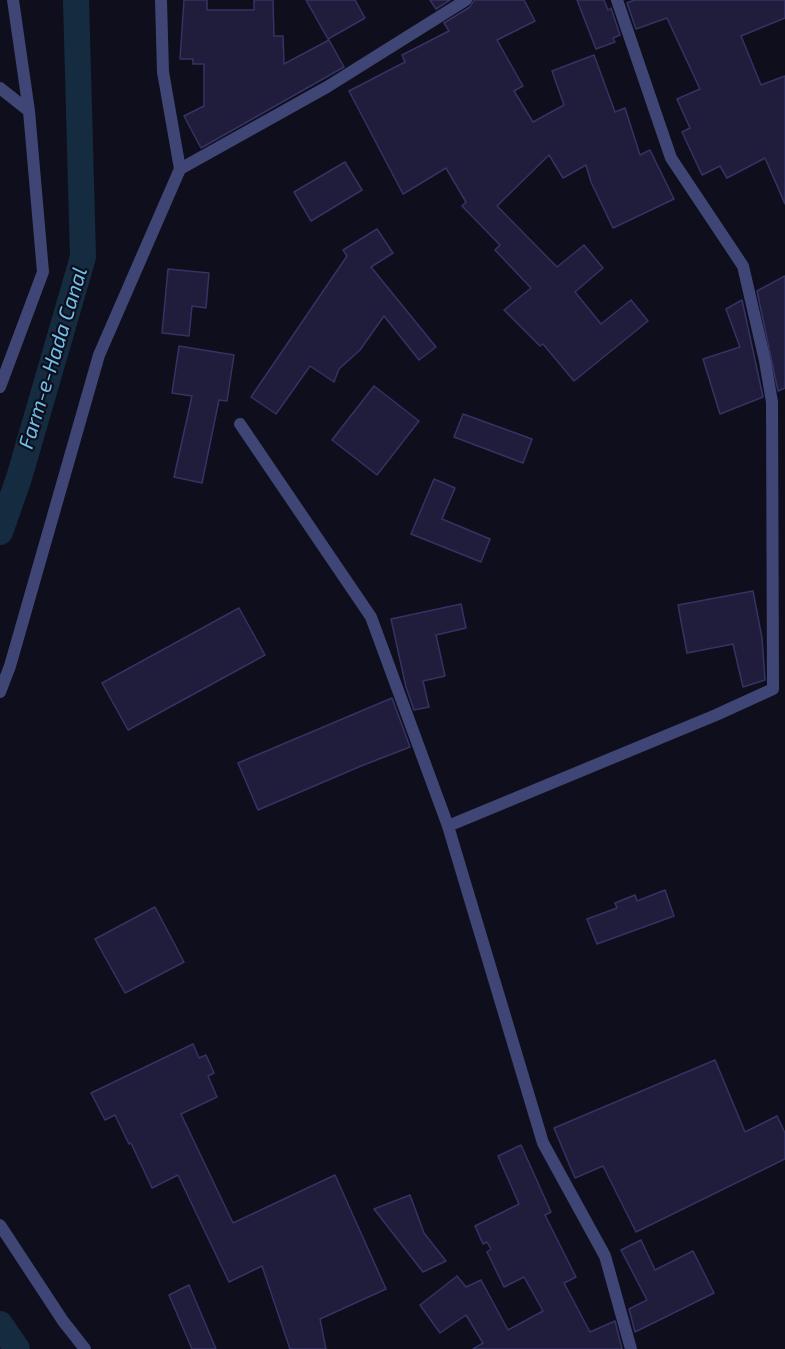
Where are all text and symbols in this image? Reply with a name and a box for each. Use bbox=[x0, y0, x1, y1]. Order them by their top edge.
water label: Farm-e-Hada Canal bbox=[13, 264, 93, 452]

